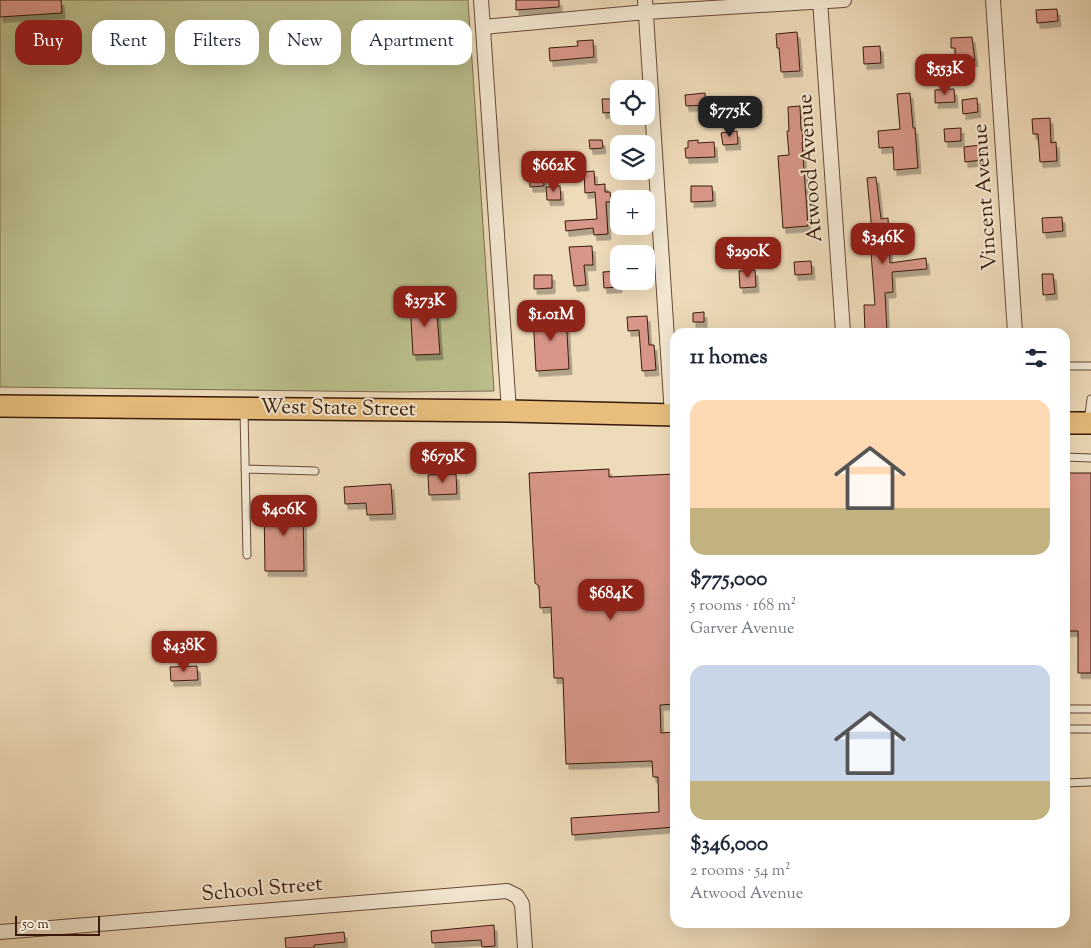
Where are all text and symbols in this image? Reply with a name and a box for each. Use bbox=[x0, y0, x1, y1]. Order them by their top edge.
chip: Buy bbox=[15, 20, 82, 65]
chip: Rent bbox=[92, 20, 165, 65]
chip: Filters bbox=[175, 20, 259, 65]
chip: New bbox=[269, 20, 341, 65]
chip: Apartment bbox=[351, 20, 472, 65]
pin: $553K bbox=[910, 54, 980, 96]
text: $553K bbox=[926, 58, 964, 81]
map controls bbox=[610, 80, 655, 290]
button: locate bbox=[610, 80, 655, 125]
street label: Atwood Avenue bbox=[791, 93, 831, 243]
pin: $775K bbox=[695, 96, 765, 138]
text: $775K bbox=[709, 100, 751, 123]
street label: Vincent Avenue bbox=[966, 123, 1006, 271]
button: layers bbox=[610, 135, 655, 180]
pin: $662K bbox=[519, 150, 589, 193]
text: $662K bbox=[532, 155, 576, 178]
button: + bbox=[610, 190, 655, 235]
pin: $346K bbox=[848, 222, 918, 265]
text: $346K bbox=[862, 227, 904, 250]
pin: $290K bbox=[713, 236, 783, 279]
text: $290K bbox=[726, 241, 770, 264]
button: − bbox=[610, 245, 655, 290]
pin: $373K bbox=[390, 286, 460, 328]
text: $373K bbox=[404, 290, 446, 313]
pin: $1.01M bbox=[510, 300, 592, 342]
text: $1.01M bbox=[528, 304, 574, 327]
text: 11 homes bbox=[690, 343, 768, 373]
icon: filters bbox=[1022, 344, 1050, 372]
street label: West State Street bbox=[260, 393, 416, 425]
icon: home bbox=[825, 433, 915, 523]
pin: $679K bbox=[408, 442, 478, 484]
text: $679K bbox=[421, 446, 465, 469]
pin: $406K bbox=[249, 494, 319, 537]
text: $406K bbox=[262, 499, 306, 522]
text: $775,000 bbox=[690, 565, 767, 595]
pin: $684K bbox=[576, 578, 646, 621]
text: $684K bbox=[589, 583, 633, 606]
text: 5 rooms · 168 m² bbox=[690, 595, 796, 618]
text: Garver Avenue bbox=[690, 618, 794, 641]
pin: $438K bbox=[149, 630, 219, 673]
text: $438K bbox=[163, 635, 205, 658]
icon: home bbox=[825, 698, 915, 788]
text: $346,000 bbox=[690, 830, 768, 860]
text: 2 rooms · 54 m² bbox=[690, 860, 790, 883]
street label: School Street bbox=[200, 870, 324, 910]
text: Atwood Avenue bbox=[690, 883, 803, 906]
scale bar bbox=[15, 913, 100, 936]
text: 50 m bbox=[22, 915, 49, 935]

